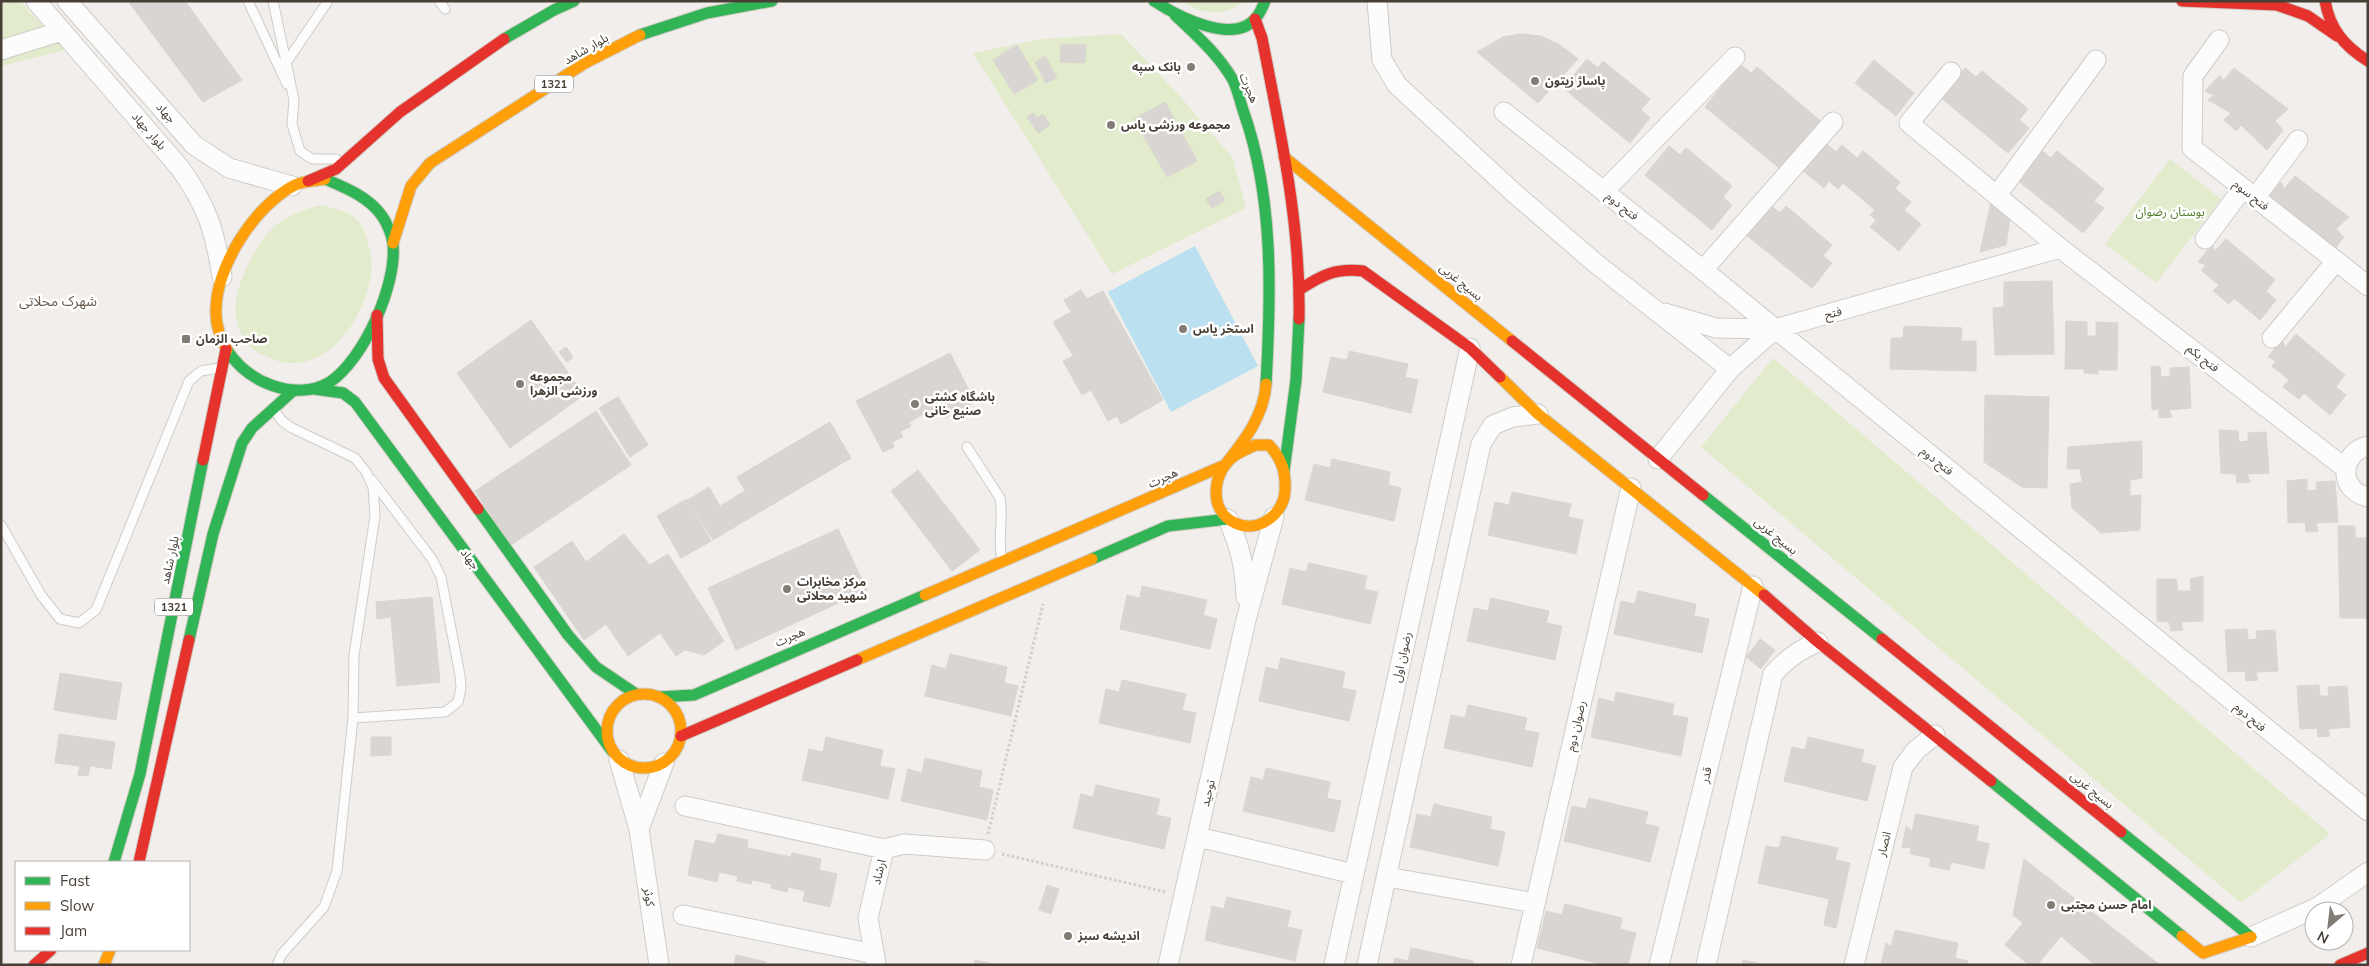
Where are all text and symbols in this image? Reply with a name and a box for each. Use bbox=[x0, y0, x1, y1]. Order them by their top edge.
street label: بلوار شاهد bbox=[561, 30, 611, 67]
place label: بانک سپه bbox=[1132, 59, 1181, 76]
marker: بانک سپه bbox=[1185, 61, 1197, 73]
street label: هجرت bbox=[1236, 71, 1263, 105]
place label: پاساژ زیتون bbox=[1545, 73, 1605, 90]
marker: پاساژ زیتون bbox=[1529, 75, 1541, 87]
road number: 1321 bbox=[535, 76, 573, 92]
street label: جهاد bbox=[153, 99, 179, 126]
street label: بلوار جهاد bbox=[129, 109, 170, 153]
place label: مجموعه ورزشی یاس bbox=[1121, 117, 1231, 132]
marker: مجموعه ورزشی یاس bbox=[1105, 119, 1117, 131]
street label: فتح سوم bbox=[2229, 176, 2272, 215]
street label: فتح دوم bbox=[1602, 188, 1642, 225]
park label: بوستان رضوان bbox=[2135, 204, 2205, 219]
street label: بسیج غربی bbox=[1435, 260, 1486, 305]
district label: شهرک محلاتی bbox=[19, 292, 97, 310]
street label: فتح bbox=[1822, 303, 1844, 324]
place label: استخر یاس bbox=[1193, 321, 1254, 336]
marker: استخر یاس bbox=[1177, 323, 1189, 335]
place label: صاحب الزمان bbox=[196, 331, 268, 346]
marker: صاحب الزمان bbox=[180, 333, 192, 345]
street label: فتح یکم bbox=[2183, 340, 2223, 377]
place label: مجموعه ورزشی الزهرا bbox=[530, 369, 598, 398]
marker: مجموعه ورزشی الزهرا bbox=[514, 378, 526, 390]
place label: باشگاه کشتی صنیع خانی bbox=[925, 389, 995, 420]
marker: باشگاه کشتی صنیع خانی bbox=[909, 398, 921, 410]
street label: فتح دوم bbox=[1917, 443, 1957, 480]
street label: هجرت bbox=[1145, 464, 1180, 491]
street label: بسیج غربی bbox=[1750, 514, 1801, 559]
street label: بلوار شاهد bbox=[157, 534, 182, 585]
street label: جهاد bbox=[458, 545, 483, 572]
place label: مرکز مخابرات شهید محلاتی bbox=[797, 574, 867, 603]
marker: مرکز مخابرات شهید محلاتی bbox=[781, 583, 793, 595]
road number: 1321 bbox=[155, 598, 193, 616]
street label: هجرت bbox=[773, 623, 807, 650]
street label: رضوان اول bbox=[1389, 630, 1414, 684]
street label: رضوان دوم bbox=[1562, 699, 1591, 753]
street label: فتح دوم bbox=[2230, 699, 2270, 736]
street label: قدر bbox=[1696, 765, 1715, 786]
street label: بسیج غربی bbox=[2066, 768, 2117, 813]
street label: توحید bbox=[1197, 778, 1218, 808]
street label: انصار bbox=[1873, 830, 1894, 859]
street label: ارشاد bbox=[868, 858, 889, 886]
legend bbox=[15, 861, 190, 951]
text: Fast bbox=[60, 871, 90, 890]
street label: کوثر bbox=[641, 886, 658, 908]
text: Slow bbox=[60, 896, 94, 915]
place label: امام حسن مجتبی bbox=[2061, 897, 2152, 914]
marker: امام حسن مجتبی bbox=[2045, 899, 2057, 911]
north arrow bbox=[2304, 901, 2354, 951]
text: Jam bbox=[60, 921, 87, 940]
text: N bbox=[2314, 927, 2332, 948]
place label: اندیشه سبز bbox=[1077, 928, 1140, 943]
marker: اندیشه سبز bbox=[1062, 930, 1074, 942]

